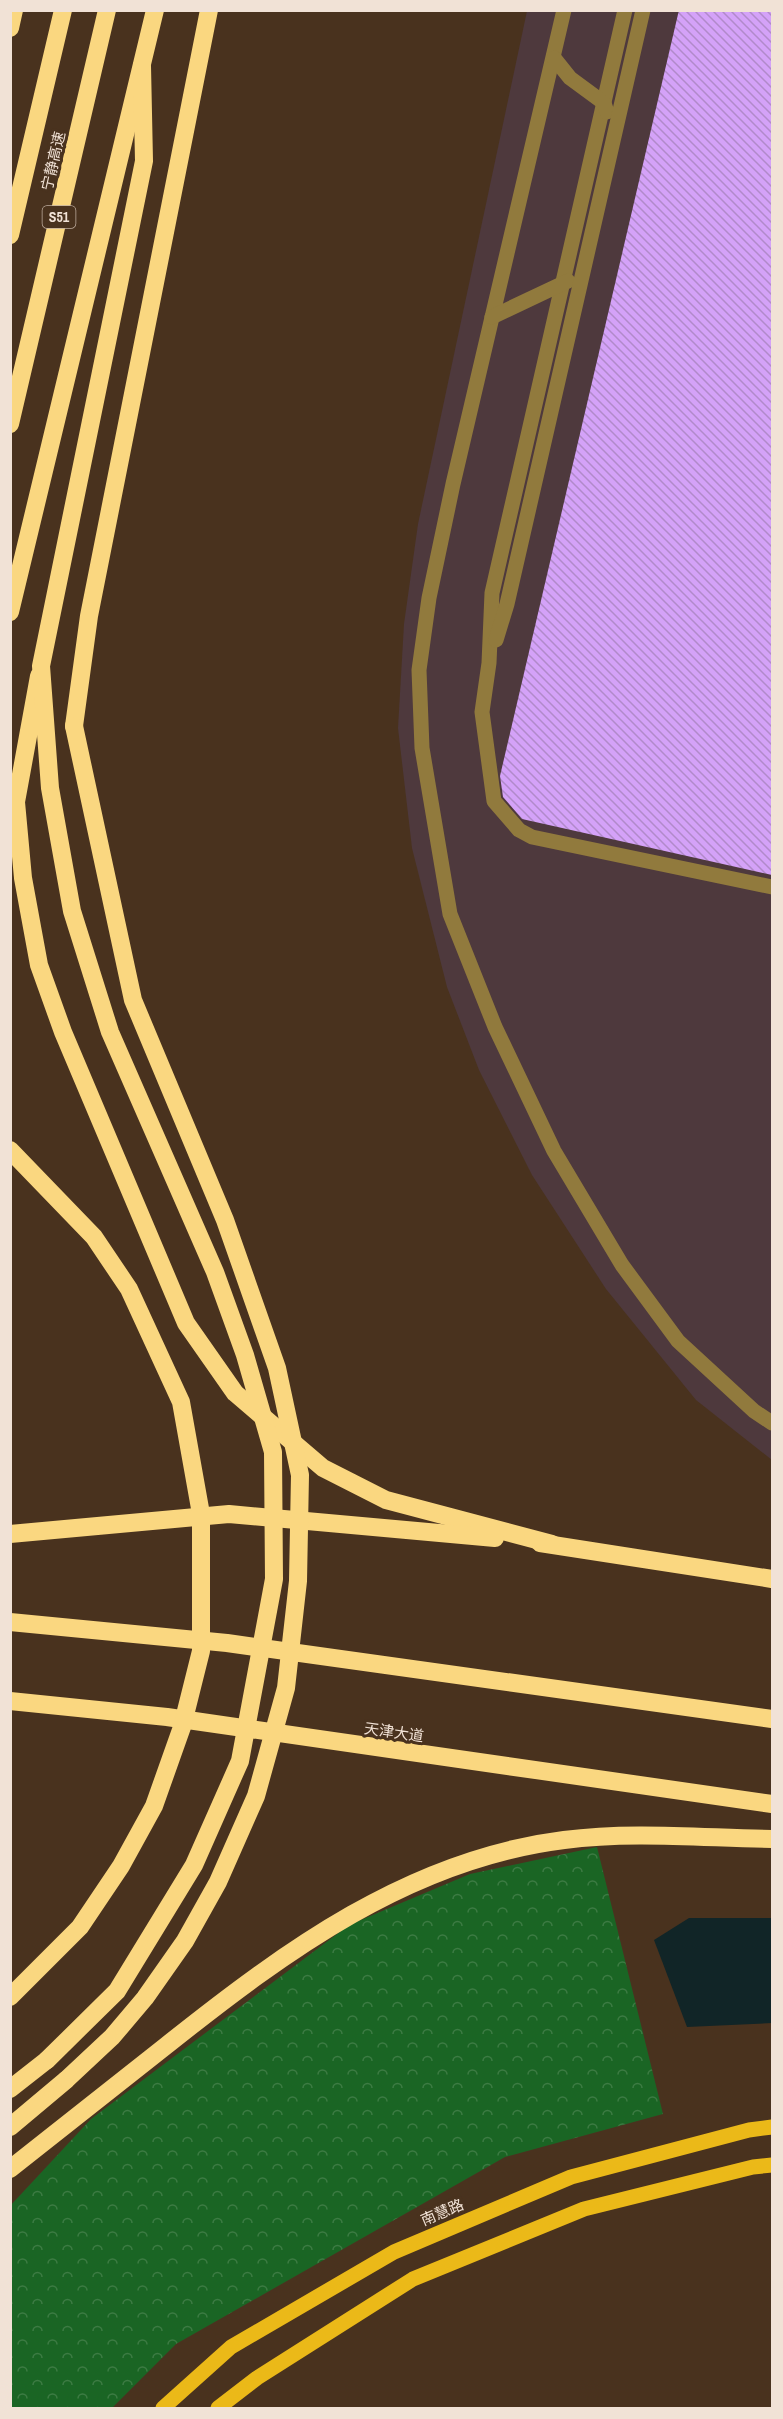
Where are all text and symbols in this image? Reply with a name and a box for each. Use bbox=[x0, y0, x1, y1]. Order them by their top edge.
street label: 宁静高速 bbox=[36, 129, 70, 193]
road number: S51 bbox=[42, 206, 76, 228]
street label: 天津大道 bbox=[363, 1717, 425, 1747]
street label: 南慧路 bbox=[417, 2194, 467, 2230]

